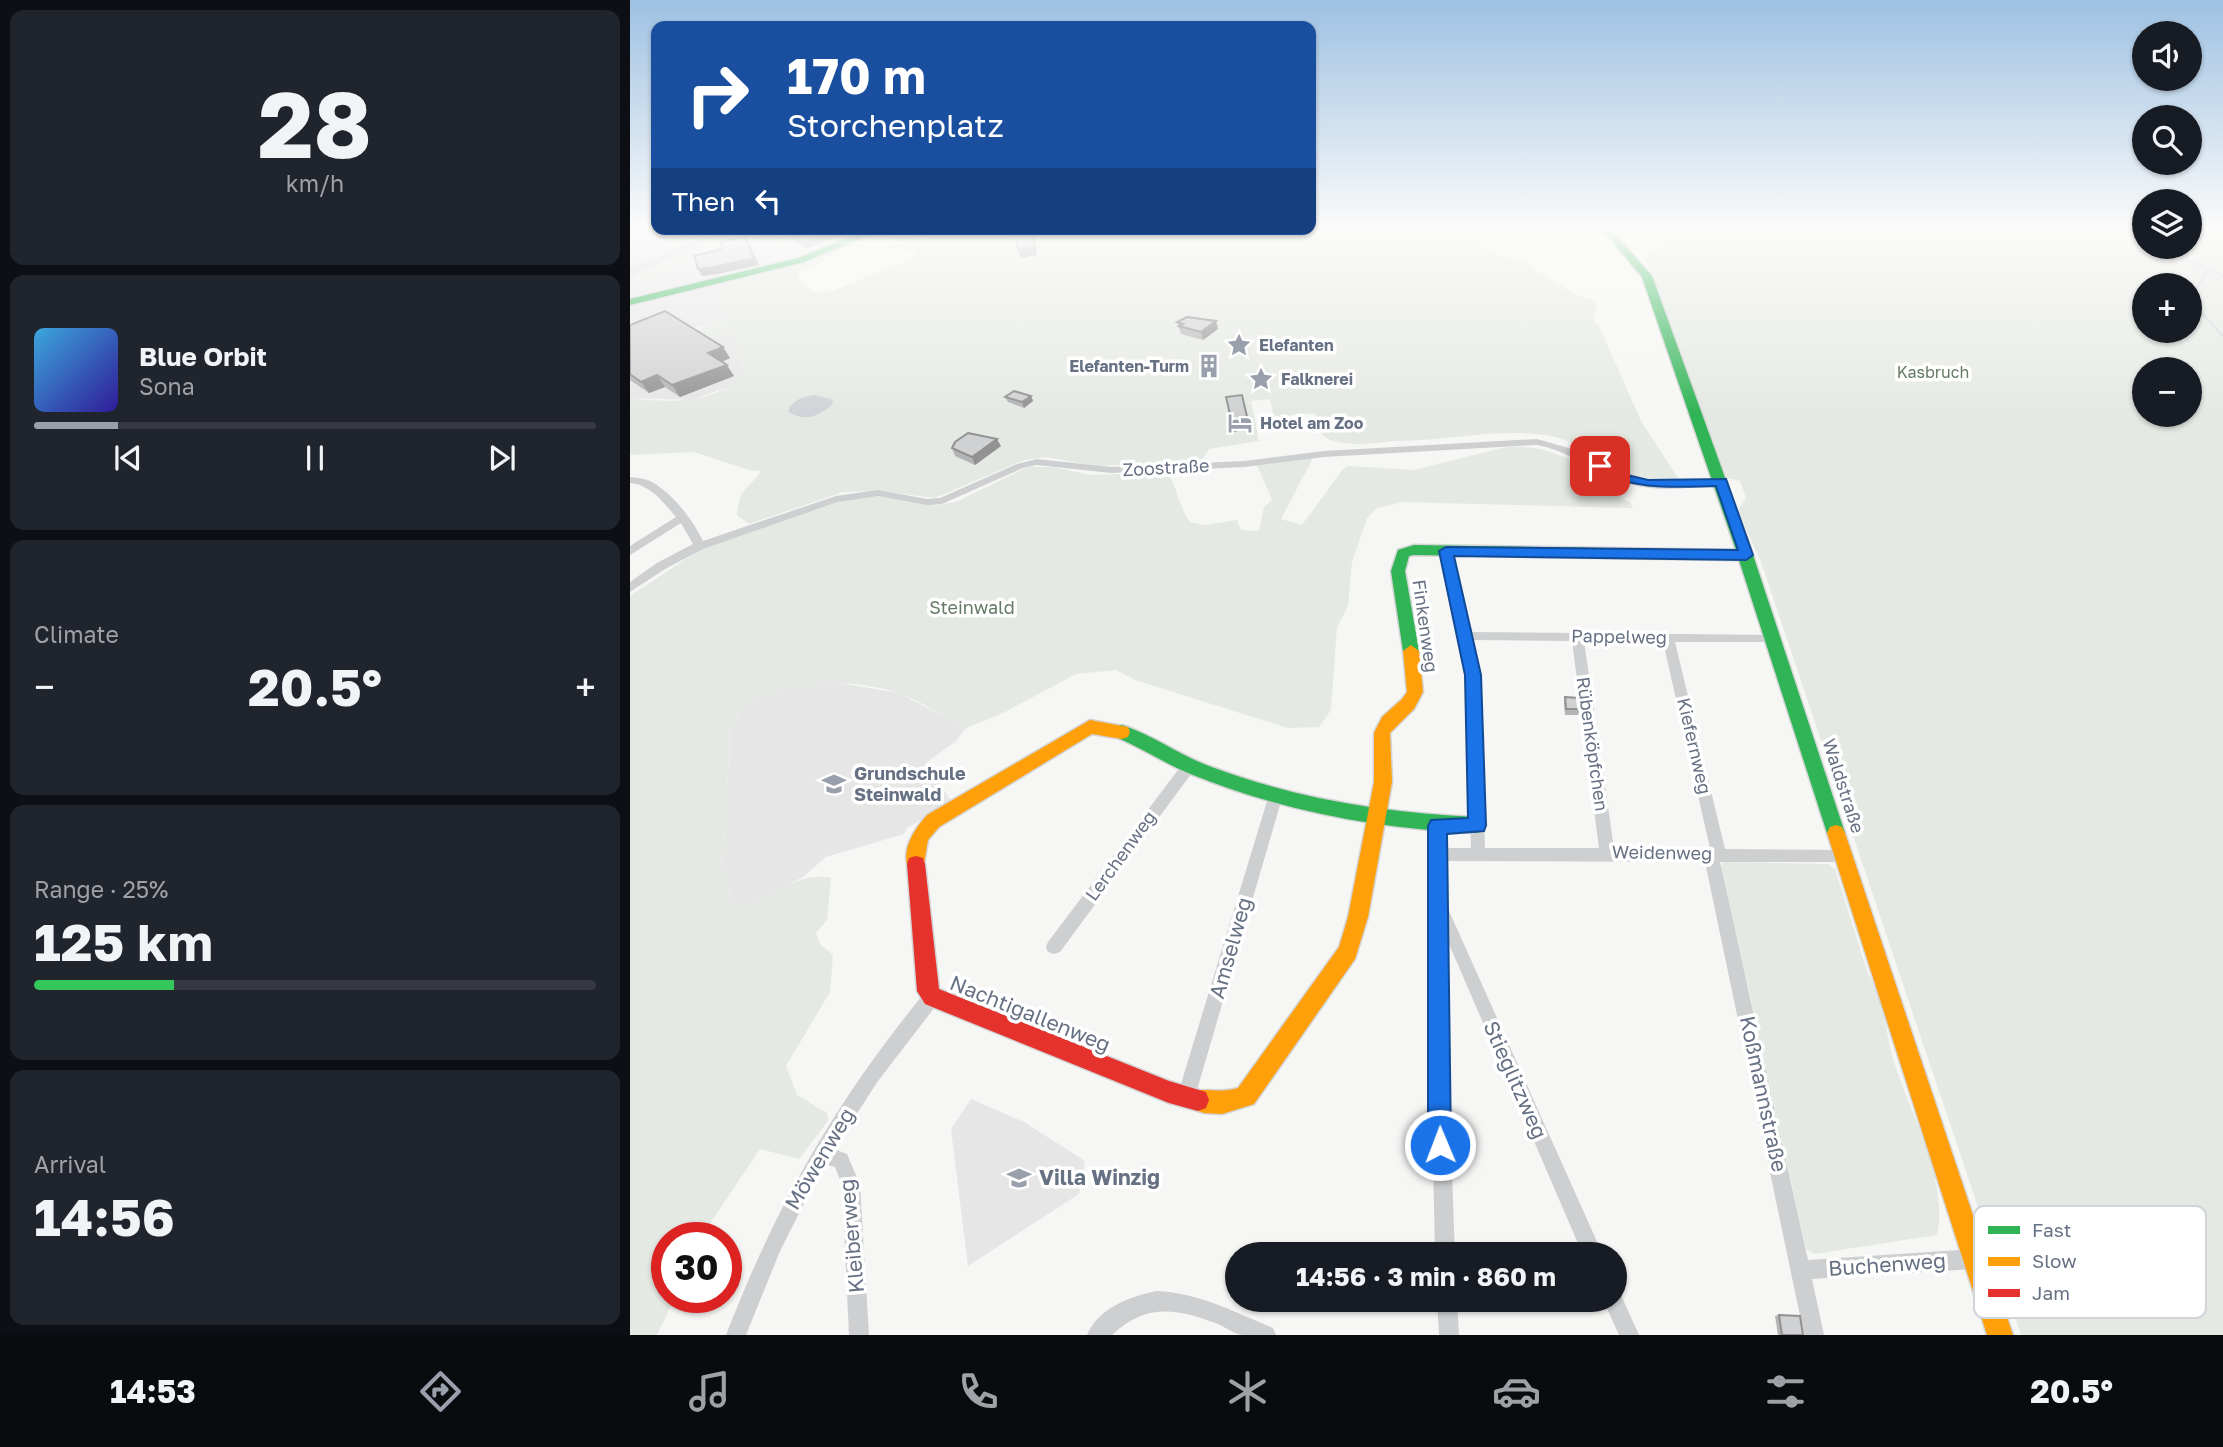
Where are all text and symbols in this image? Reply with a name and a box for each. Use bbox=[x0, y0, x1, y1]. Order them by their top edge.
map controls bbox=[2132, 21, 2202, 427]
button: sound bbox=[2132, 21, 2202, 91]
text: 170 m bbox=[787, 46, 926, 105]
icon: right bbox=[672, 49, 763, 140]
text: 28 bbox=[258, 69, 372, 178]
button: search bbox=[2132, 105, 2202, 175]
text: Storchenplatz bbox=[787, 106, 1004, 144]
text: km/h bbox=[286, 169, 344, 197]
icon: left bbox=[749, 182, 787, 220]
text: Then bbox=[672, 186, 735, 217]
button: layers bbox=[2132, 189, 2202, 259]
button: + bbox=[2132, 273, 2202, 343]
place icon: Elefanten bbox=[1225, 331, 1253, 359]
place label: Elefanten bbox=[1259, 335, 1334, 355]
text: Blue Orbit bbox=[139, 341, 267, 372]
building icon: Elefanten-Turm bbox=[1195, 352, 1223, 380]
place label: Elefanten-Turm bbox=[1069, 356, 1189, 376]
button: − bbox=[2132, 357, 2202, 427]
park label: Kasbruch bbox=[1897, 362, 1969, 382]
place icon: Falknerei bbox=[1247, 365, 1275, 393]
place label: Falknerei bbox=[1281, 369, 1353, 389]
text: Sona bbox=[139, 372, 195, 400]
hotel icon: Hotel am Zoo bbox=[1226, 409, 1254, 437]
place label: Hotel am Zoo bbox=[1260, 413, 1364, 433]
pin bbox=[1570, 436, 1630, 496]
icon: previous bbox=[109, 439, 147, 477]
icon: pause bbox=[296, 439, 334, 477]
icon: next bbox=[483, 439, 521, 477]
icon: arrive bbox=[1581, 447, 1619, 485]
street label: Zoostraße bbox=[1122, 454, 1210, 480]
street label: Finkenweg bbox=[1409, 578, 1443, 674]
park label: Steinwald bbox=[929, 596, 1015, 618]
text: Climate bbox=[34, 620, 119, 648]
street label: Pappelweg bbox=[1571, 624, 1667, 648]
text: 20.5° bbox=[248, 655, 382, 717]
text: − bbox=[34, 664, 55, 709]
text: + bbox=[575, 664, 596, 709]
street label: Rübenköpfchen bbox=[1573, 675, 1613, 813]
street label: Kiefernweg bbox=[1673, 695, 1717, 796]
street label: Waldstraße bbox=[1818, 736, 1870, 836]
place label: Grundschule Steinwald bbox=[854, 762, 966, 805]
school or university icon: Grundschule Steinwald bbox=[820, 770, 848, 798]
street label: Lerchenweg bbox=[1080, 806, 1160, 905]
street label: Weidenweg bbox=[1612, 840, 1712, 864]
text: Range · 25% bbox=[34, 875, 168, 903]
street label: Amselweg bbox=[1203, 894, 1257, 1001]
text: 125 km bbox=[34, 910, 213, 972]
street label: Nachtigallenweg bbox=[946, 969, 1114, 1057]
street label: Koßmannstraße bbox=[1735, 1013, 1793, 1174]
street label: Stieglitzweg bbox=[1478, 1017, 1553, 1142]
street label: Möwenweg bbox=[779, 1103, 860, 1214]
position arrow bbox=[1403, 1108, 1477, 1182]
text: Arrival bbox=[34, 1150, 106, 1178]
school or university icon: Villa Winzig bbox=[1005, 1164, 1033, 1192]
place label: Villa Winzig bbox=[1039, 1164, 1160, 1190]
street label: Kleiberweg bbox=[833, 1178, 869, 1294]
text: 14:56 bbox=[34, 1185, 175, 1247]
legend bbox=[1974, 1206, 2206, 1318]
text: Fast bbox=[2032, 1218, 2071, 1241]
speed limit sign: 30 bbox=[651, 1222, 742, 1313]
street label: Buchenweg bbox=[1827, 1247, 1947, 1281]
text: Slow bbox=[2032, 1249, 2077, 1272]
text: 14:56 · 3 min · 860 m bbox=[1296, 1261, 1556, 1292]
text: Jam bbox=[2032, 1281, 2070, 1304]
icon: directions bbox=[416, 1367, 465, 1416]
icon: music bbox=[685, 1367, 734, 1416]
icon: phone bbox=[954, 1367, 1003, 1416]
icon: climate bbox=[1223, 1367, 1272, 1416]
icon: car bbox=[1492, 1367, 1541, 1416]
icon: filters bbox=[1761, 1367, 1810, 1416]
text: 14:53 bbox=[110, 1372, 196, 1410]
text: 20.5° bbox=[2030, 1372, 2113, 1410]

